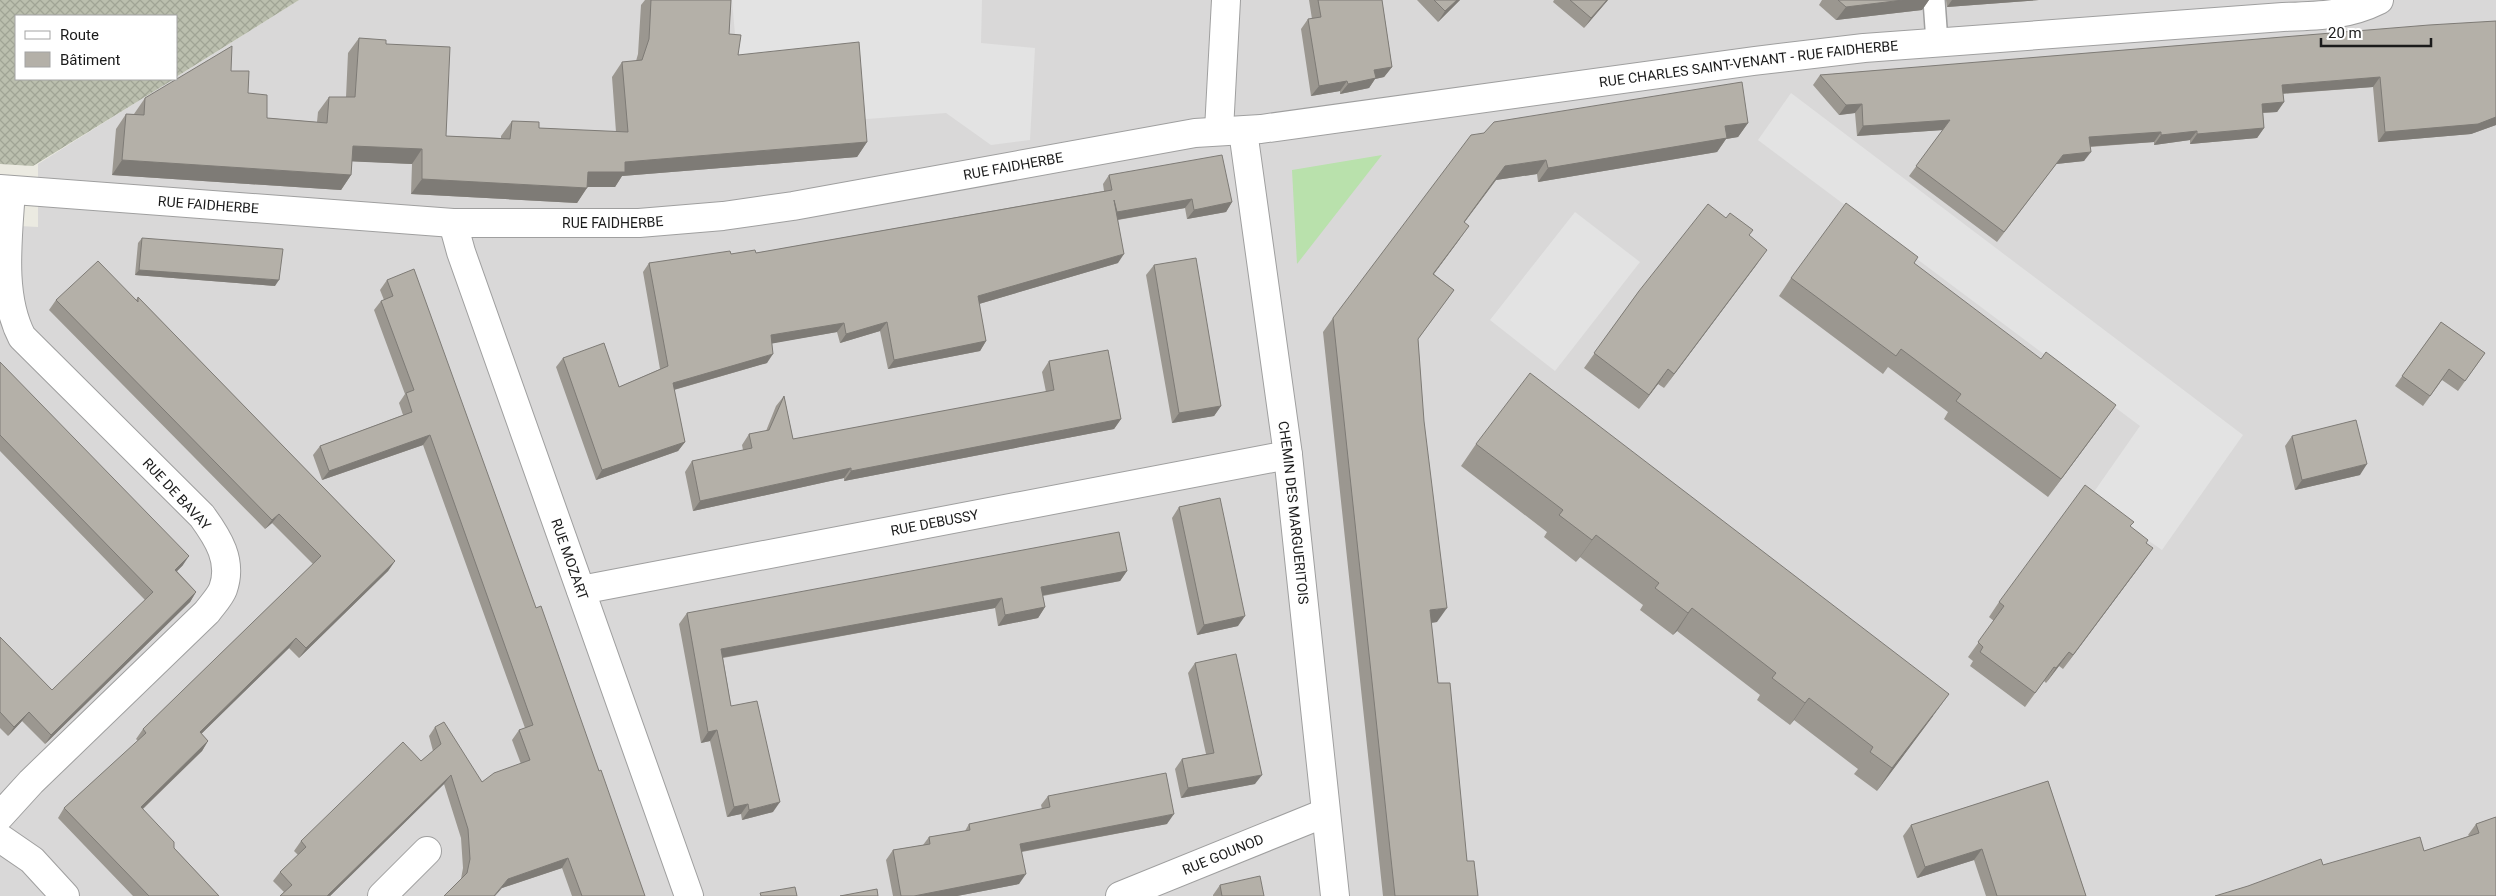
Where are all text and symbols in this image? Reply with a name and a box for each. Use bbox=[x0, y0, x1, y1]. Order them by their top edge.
legend bbox=[15, 15, 178, 80]
scale bar bbox=[2321, 15, 2431, 47]
text: 20 m bbox=[2328, 24, 2362, 42]
text: Route bbox=[60, 26, 99, 44]
street label: RUE CHARLES SAINT-VENANT - RUE FAIDHERBE bbox=[1598, 37, 1899, 90]
text: Bâtiment bbox=[60, 51, 120, 69]
street label: RUE FAIDHERBE bbox=[962, 149, 1064, 183]
street label: RUE FAIDHERBE bbox=[157, 193, 260, 216]
street label: RUE FAIDHERBE bbox=[562, 213, 664, 231]
street label: CHEMIN DES MARGUERITOIS bbox=[1275, 420, 1312, 605]
street label: RUE DE BAVAY bbox=[140, 455, 215, 534]
street label: RUE DEBUSSY bbox=[889, 506, 980, 539]
street label: RUE MOZART bbox=[548, 517, 592, 603]
street label: RUE GOUNOD bbox=[1180, 831, 1266, 878]

